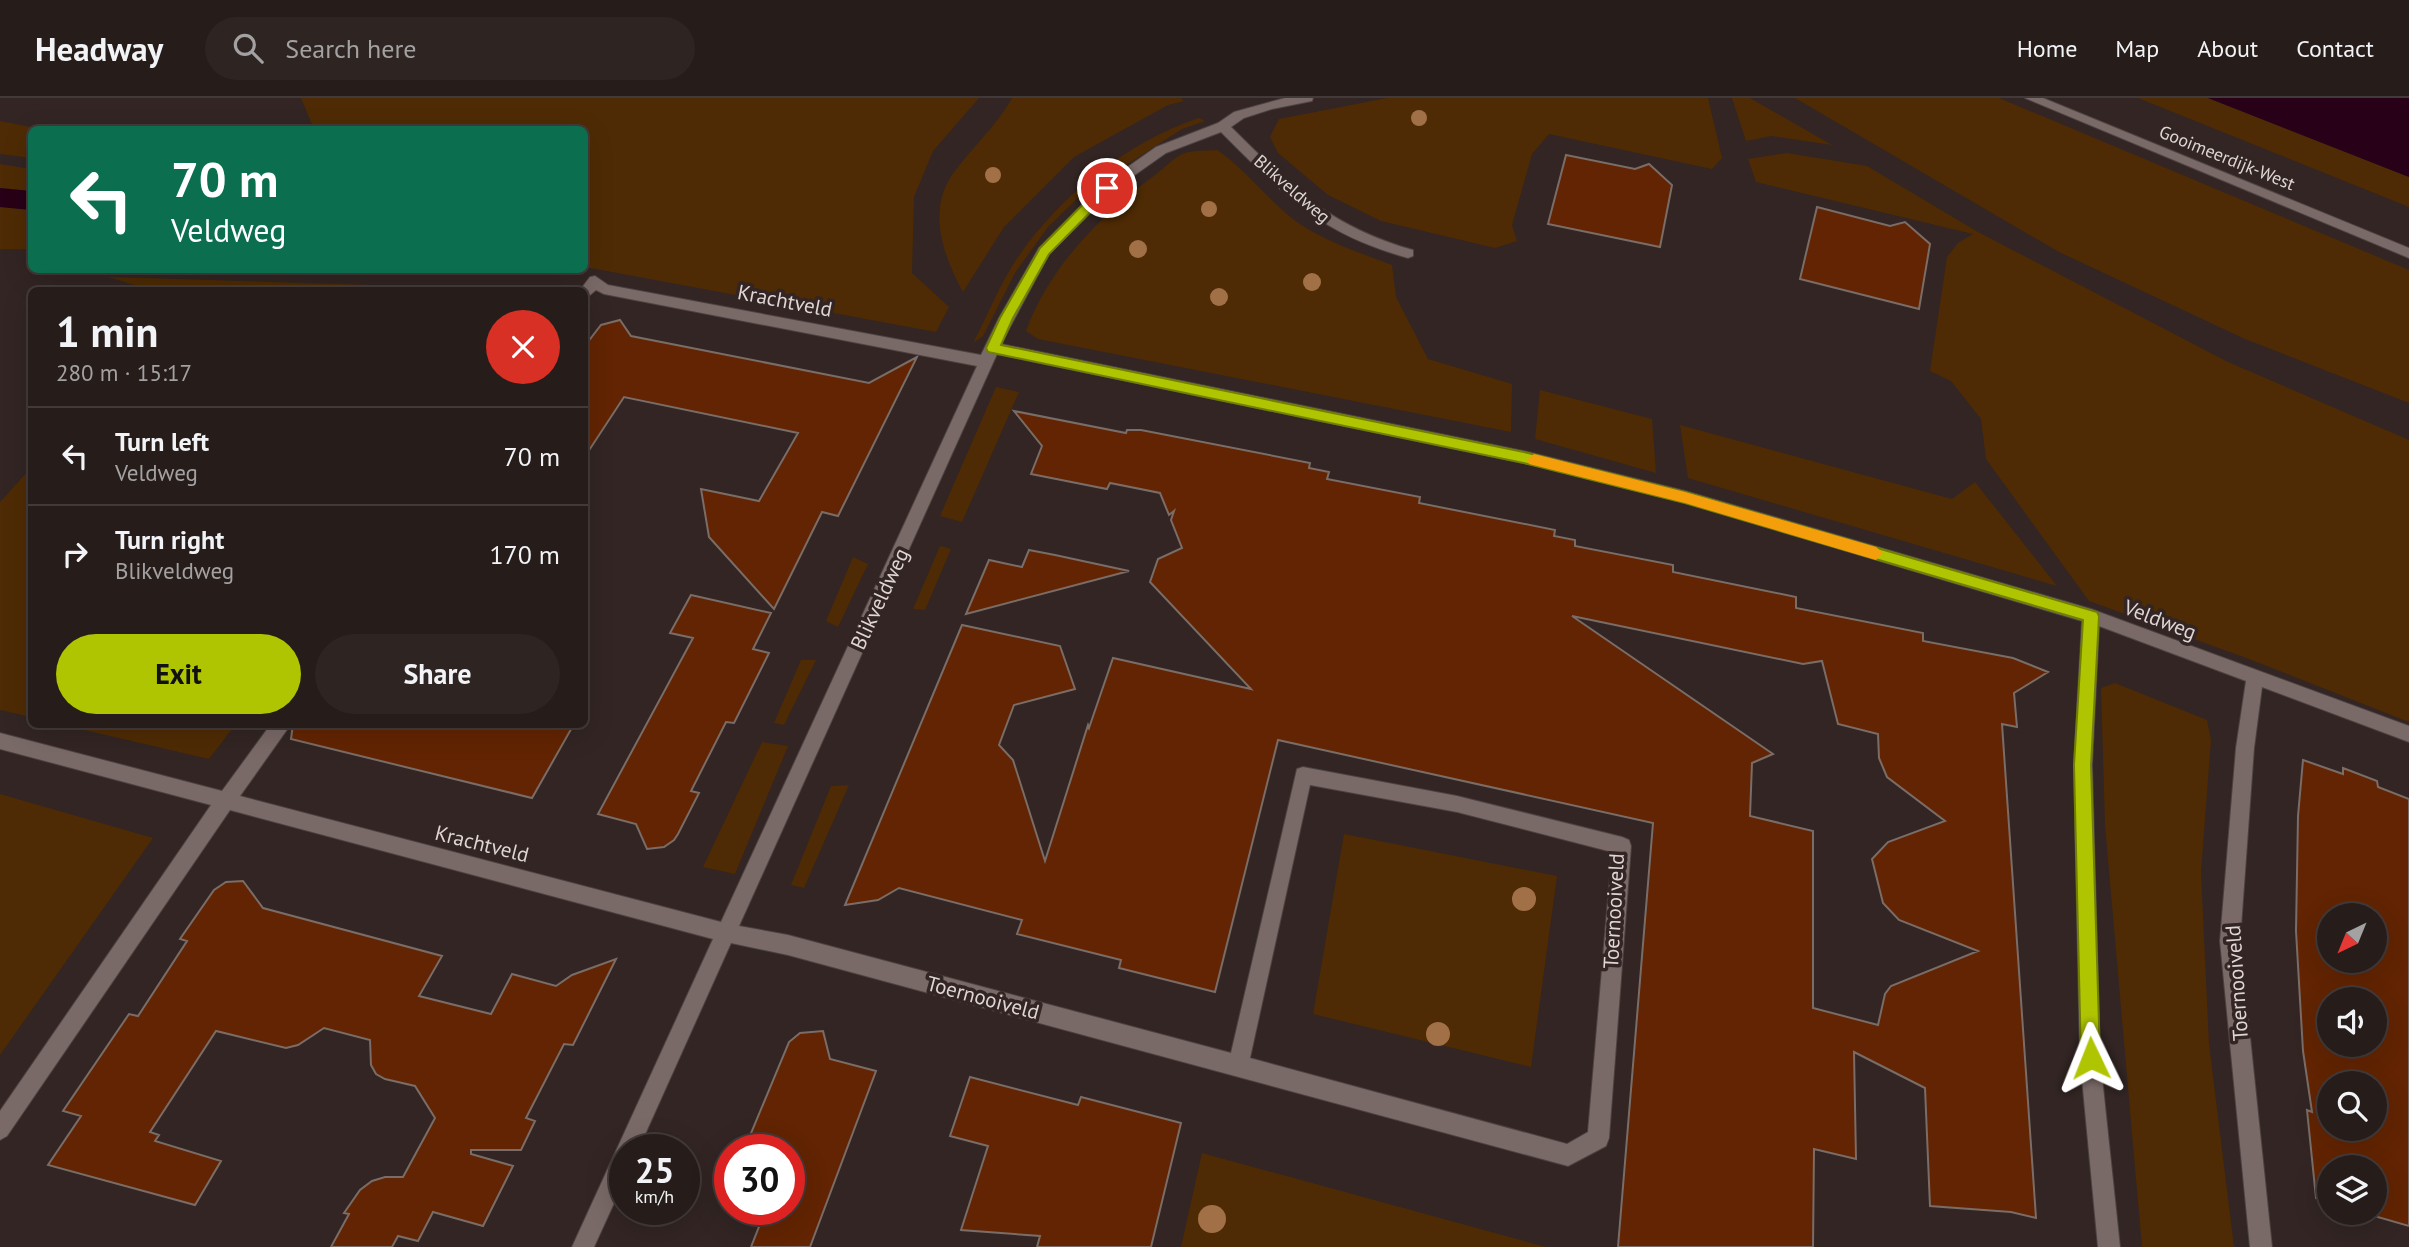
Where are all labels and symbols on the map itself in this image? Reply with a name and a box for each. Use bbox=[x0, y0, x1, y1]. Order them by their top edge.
street label: Gooimeerdijk-West bbox=[2156, 120, 2298, 195]
street label: Blikveldweg bbox=[1250, 149, 1335, 228]
pin bbox=[1077, 158, 1137, 218]
street label: Krachtveld bbox=[735, 278, 835, 323]
street label: Blikveldweg bbox=[844, 544, 915, 654]
street label: Veldweg bbox=[2119, 593, 2200, 646]
street label: Krachtveld bbox=[432, 819, 532, 868]
street label: Toernooiveld bbox=[1597, 853, 1630, 969]
north arrow bbox=[2317, 903, 2387, 973]
street label: Toernooiveld bbox=[2219, 924, 2254, 1042]
street label: Toernooiveld bbox=[924, 970, 1042, 1026]
position arrow bbox=[2054, 1021, 2128, 1095]
speed limit sign: 30 bbox=[714, 1134, 805, 1225]

